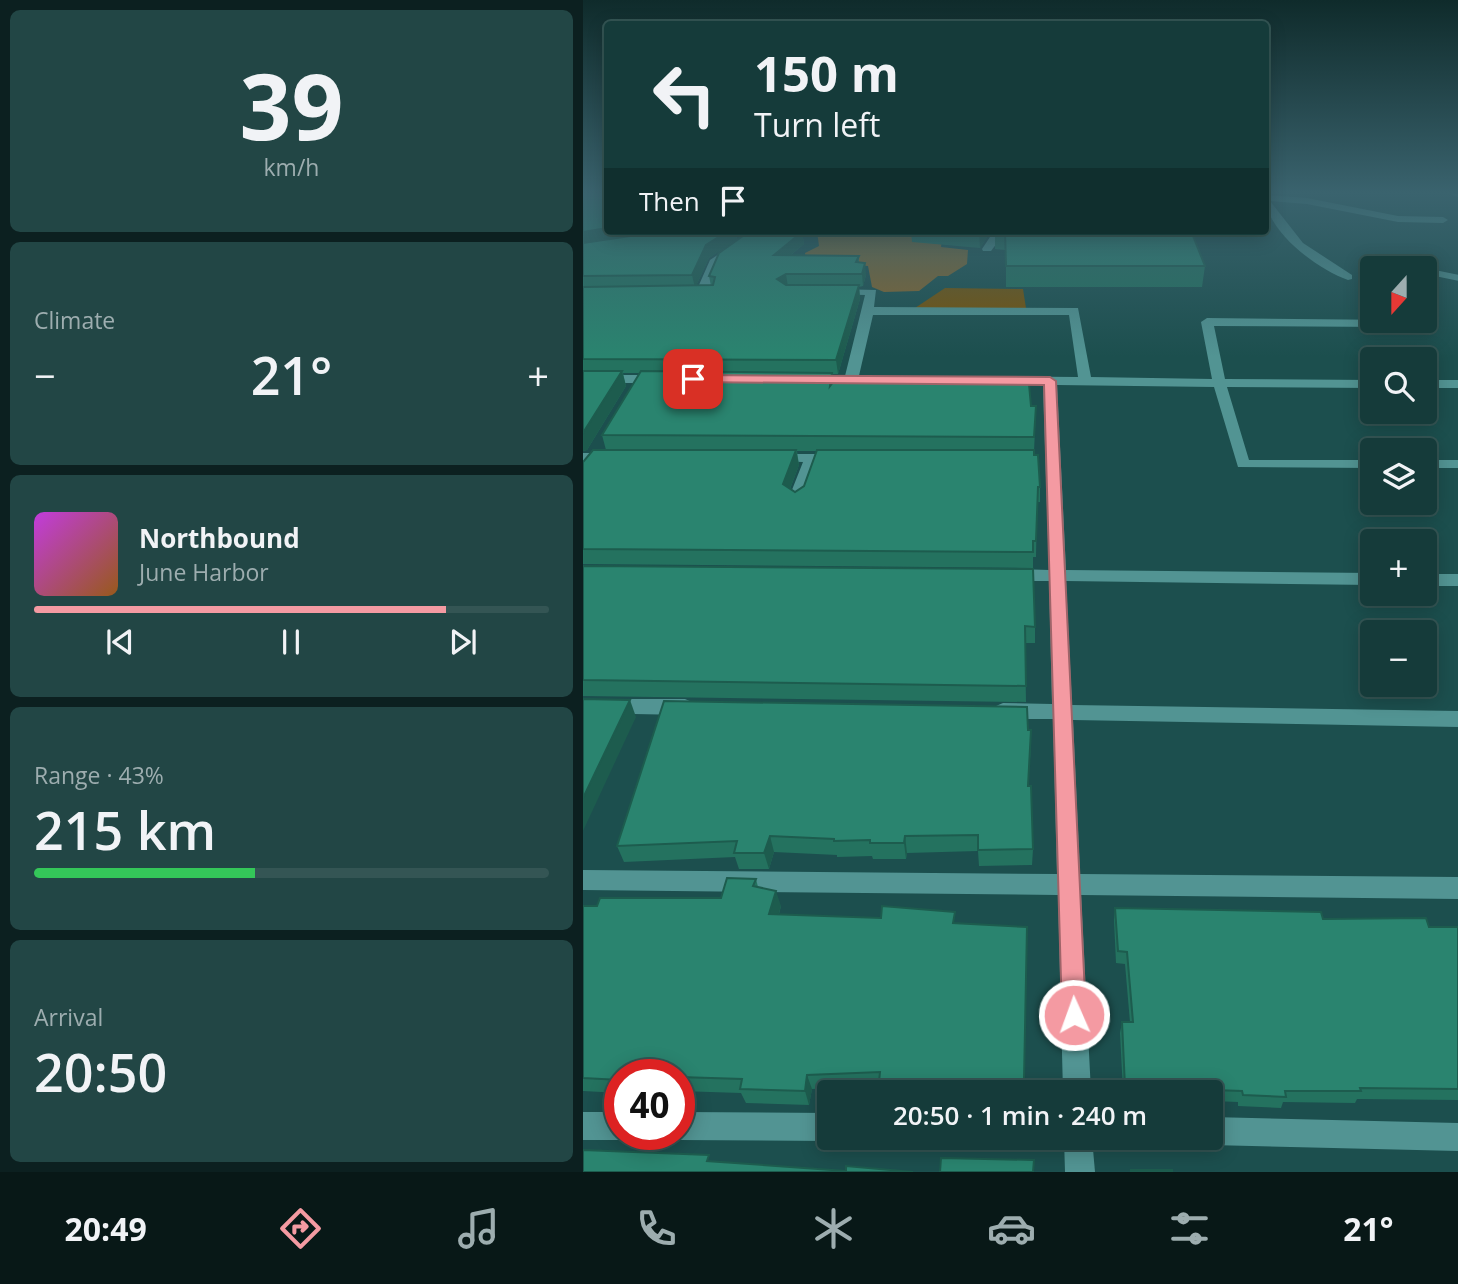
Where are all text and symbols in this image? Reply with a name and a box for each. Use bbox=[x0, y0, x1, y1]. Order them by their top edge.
text: 150 m bbox=[754, 40, 899, 106]
text: 39 bbox=[239, 43, 344, 167]
icon: left bbox=[639, 49, 730, 140]
text: Turn left bbox=[754, 103, 880, 146]
text: km/h bbox=[264, 151, 319, 183]
icon: arrive bbox=[714, 182, 752, 220]
text: Then bbox=[639, 183, 700, 219]
north arrow bbox=[1360, 256, 1437, 332]
map controls bbox=[1360, 256, 1437, 697]
text: Climate bbox=[34, 304, 115, 336]
text: 21° bbox=[251, 339, 332, 410]
button: search bbox=[1360, 347, 1437, 424]
text: − bbox=[34, 349, 56, 401]
text: + bbox=[527, 349, 549, 401]
pin bbox=[663, 349, 723, 409]
icon: arrive bbox=[674, 360, 712, 398]
button: layers bbox=[1360, 438, 1437, 515]
text: Northbound bbox=[139, 520, 300, 556]
button: + bbox=[1360, 529, 1437, 606]
text: June Harbor bbox=[139, 556, 269, 588]
button: − bbox=[1360, 620, 1437, 697]
icon: previous bbox=[101, 623, 139, 661]
icon: pause bbox=[272, 623, 310, 661]
icon: next bbox=[444, 623, 482, 661]
text: Range · 43% bbox=[34, 759, 164, 791]
text: 215 km bbox=[34, 794, 216, 865]
position arrow bbox=[1037, 978, 1111, 1052]
text: Arrival bbox=[34, 1001, 103, 1033]
text: 20:50 bbox=[34, 1036, 167, 1107]
speed limit sign: 40 bbox=[604, 1059, 695, 1150]
text: 20:50 · 1 min · 240 m bbox=[893, 1097, 1147, 1133]
icon: directions bbox=[276, 1204, 325, 1253]
icon: music bbox=[454, 1204, 503, 1253]
icon: phone bbox=[632, 1204, 681, 1253]
icon: climate bbox=[809, 1204, 858, 1253]
icon: car bbox=[987, 1204, 1036, 1253]
icon: filters bbox=[1165, 1204, 1214, 1253]
text: 20:49 bbox=[64, 1207, 147, 1250]
text: 21° bbox=[1343, 1207, 1394, 1250]

